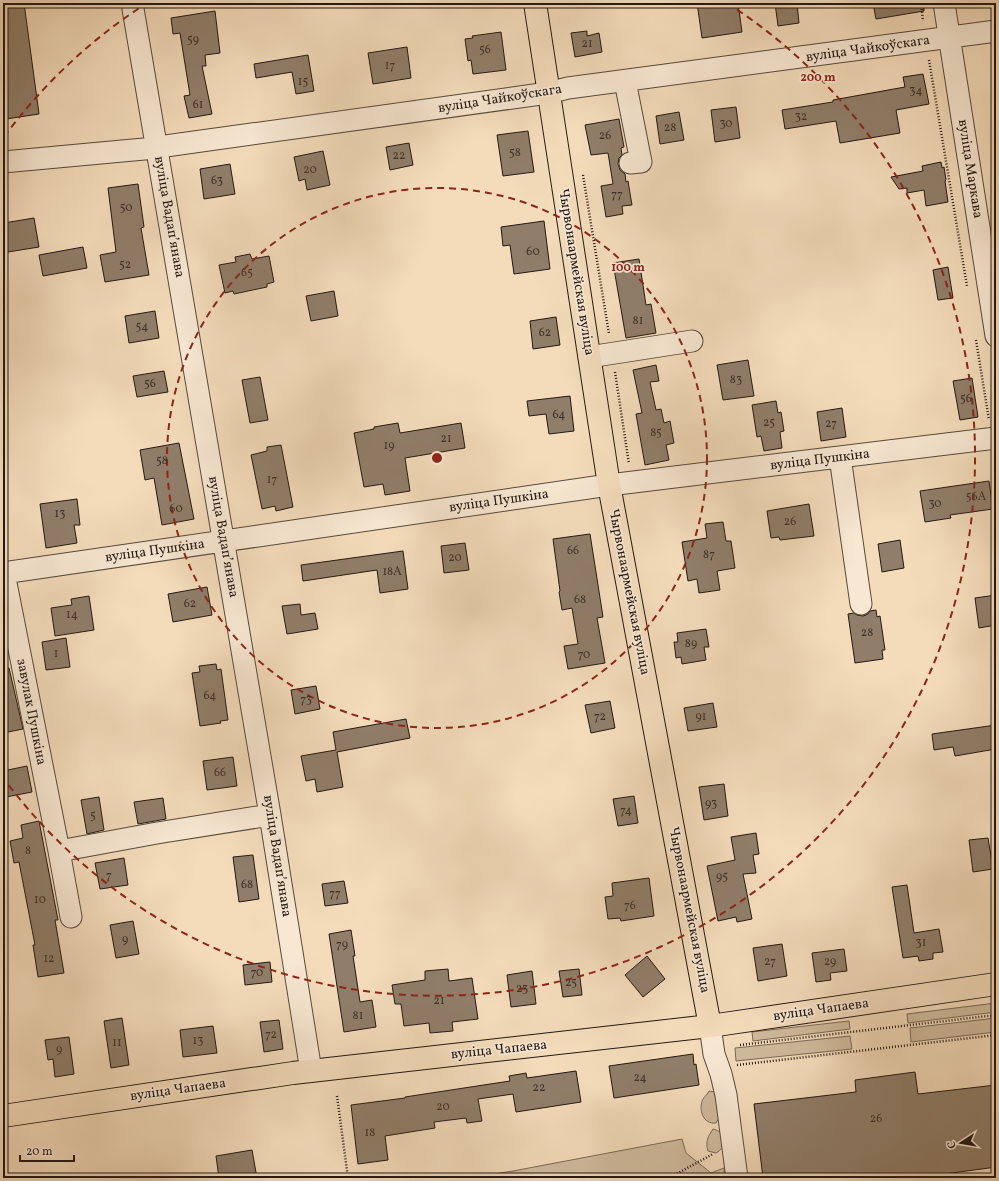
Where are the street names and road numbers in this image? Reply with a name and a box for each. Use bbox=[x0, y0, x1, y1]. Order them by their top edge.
street label: вуліца Чайкоўскага bbox=[805, 31, 931, 67]
street label: вуліца Чайкоўскага bbox=[437, 80, 563, 118]
street label: вуліца Маркава bbox=[953, 118, 987, 220]
street label: вуліца Вадапʼянава bbox=[149, 155, 189, 279]
street label: Чырвонаармейская вуліца bbox=[553, 187, 599, 357]
street label: вуліца Пушкіна bbox=[769, 444, 871, 476]
street label: вуліца Вадапʼянава bbox=[203, 475, 243, 599]
street label: вуліца Пушкіна bbox=[448, 485, 550, 517]
street label: Чырвонаармейская вуліца bbox=[604, 507, 654, 677]
street label: вуліца Пушкіна bbox=[104, 535, 206, 567]
street label: завулак Пушкіна bbox=[11, 657, 51, 767]
street label: вуліца Вадапʼянава bbox=[258, 794, 296, 918]
street label: Чырвонаармейская вуліца bbox=[664, 825, 714, 995]
street label: вуліца Чапаева bbox=[772, 994, 870, 1026]
street label: вуліца Чапаева bbox=[450, 1036, 548, 1064]
street label: вуліца Чапаева bbox=[129, 1074, 227, 1106]

